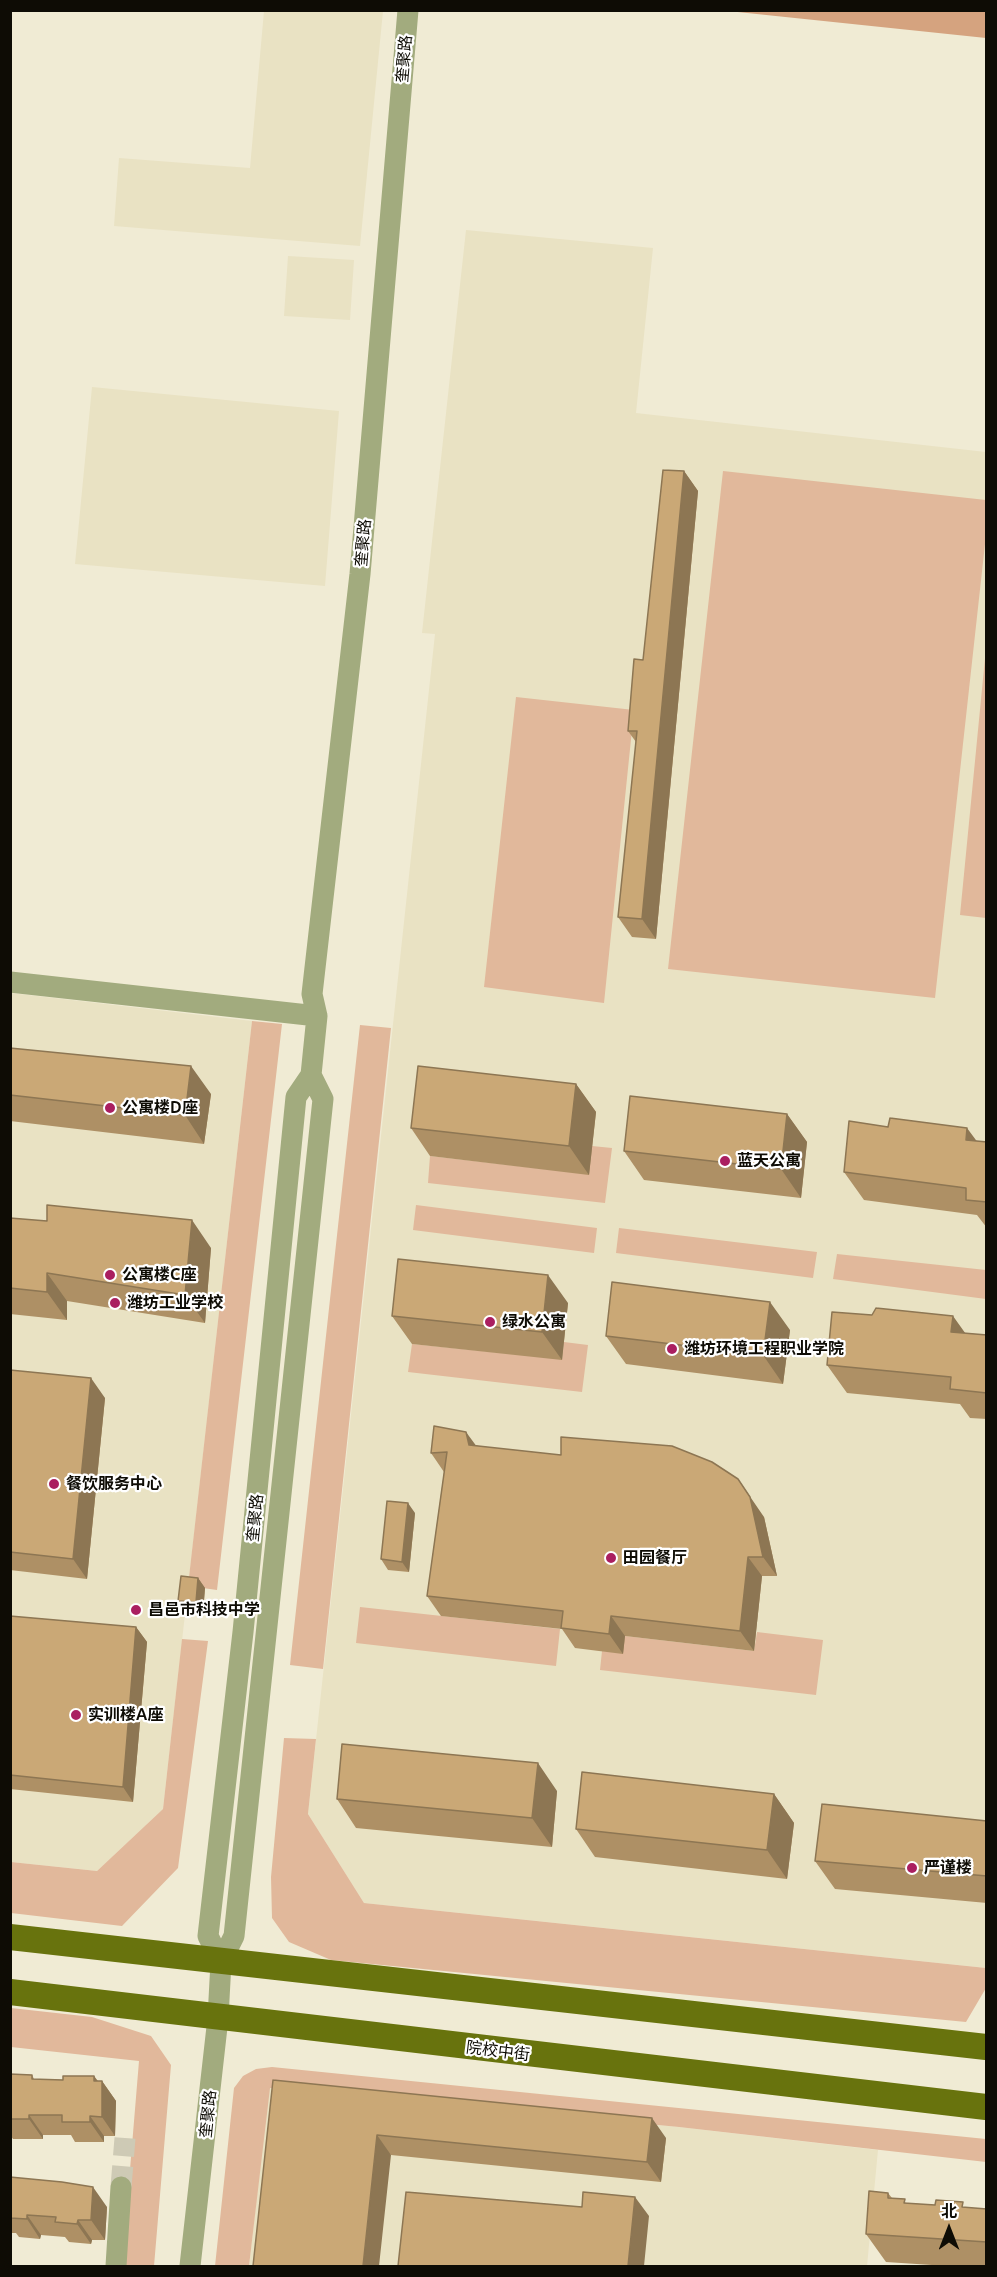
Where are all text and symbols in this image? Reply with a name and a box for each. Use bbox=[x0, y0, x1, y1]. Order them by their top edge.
street label: 奎聚路 bbox=[392, 34, 416, 84]
street label: 奎聚路 bbox=[351, 518, 375, 568]
place label: 公寓楼D座 bbox=[122, 1098, 198, 1118]
marker: 公寓楼D座 bbox=[103, 1101, 117, 1115]
place label: 蓝天公寓 bbox=[737, 1151, 801, 1171]
marker: 蓝天公寓 bbox=[718, 1154, 732, 1168]
place label: 公寓楼C座 bbox=[122, 1265, 196, 1285]
marker: 公寓楼C座 bbox=[103, 1268, 117, 1282]
place label: 潍坊工业学校 bbox=[127, 1293, 223, 1313]
marker: 潍坊工业学校 bbox=[108, 1296, 122, 1310]
place label: 绿水公寓 bbox=[502, 1312, 566, 1332]
marker: 绿水公寓 bbox=[483, 1315, 497, 1329]
place label: 潍坊环境工程职业学院 bbox=[684, 1339, 844, 1359]
marker: 潍坊环境工程职业学院 bbox=[665, 1342, 679, 1356]
place label: 餐饮服务中心 bbox=[66, 1474, 162, 1494]
marker: 餐饮服务中心 bbox=[47, 1477, 61, 1491]
street label: 奎聚路 bbox=[243, 1493, 267, 1543]
place label: 田园餐厅 bbox=[623, 1548, 687, 1568]
marker: 田园餐厅 bbox=[604, 1551, 618, 1565]
place label: 昌邑市科技中学 bbox=[148, 1600, 260, 1620]
marker: 昌邑市科技中学 bbox=[129, 1603, 143, 1617]
place label: 实训楼A座 bbox=[88, 1705, 163, 1725]
marker: 实训楼A座 bbox=[69, 1708, 83, 1722]
place label: 严谨楼 bbox=[924, 1858, 972, 1878]
marker: 严谨楼 bbox=[905, 1861, 919, 1875]
street label: 院校中街 bbox=[465, 2038, 531, 2064]
street label: 奎聚路 bbox=[196, 2089, 220, 2139]
north arrow bbox=[919, 2199, 979, 2259]
text: 北 bbox=[941, 2202, 957, 2220]

